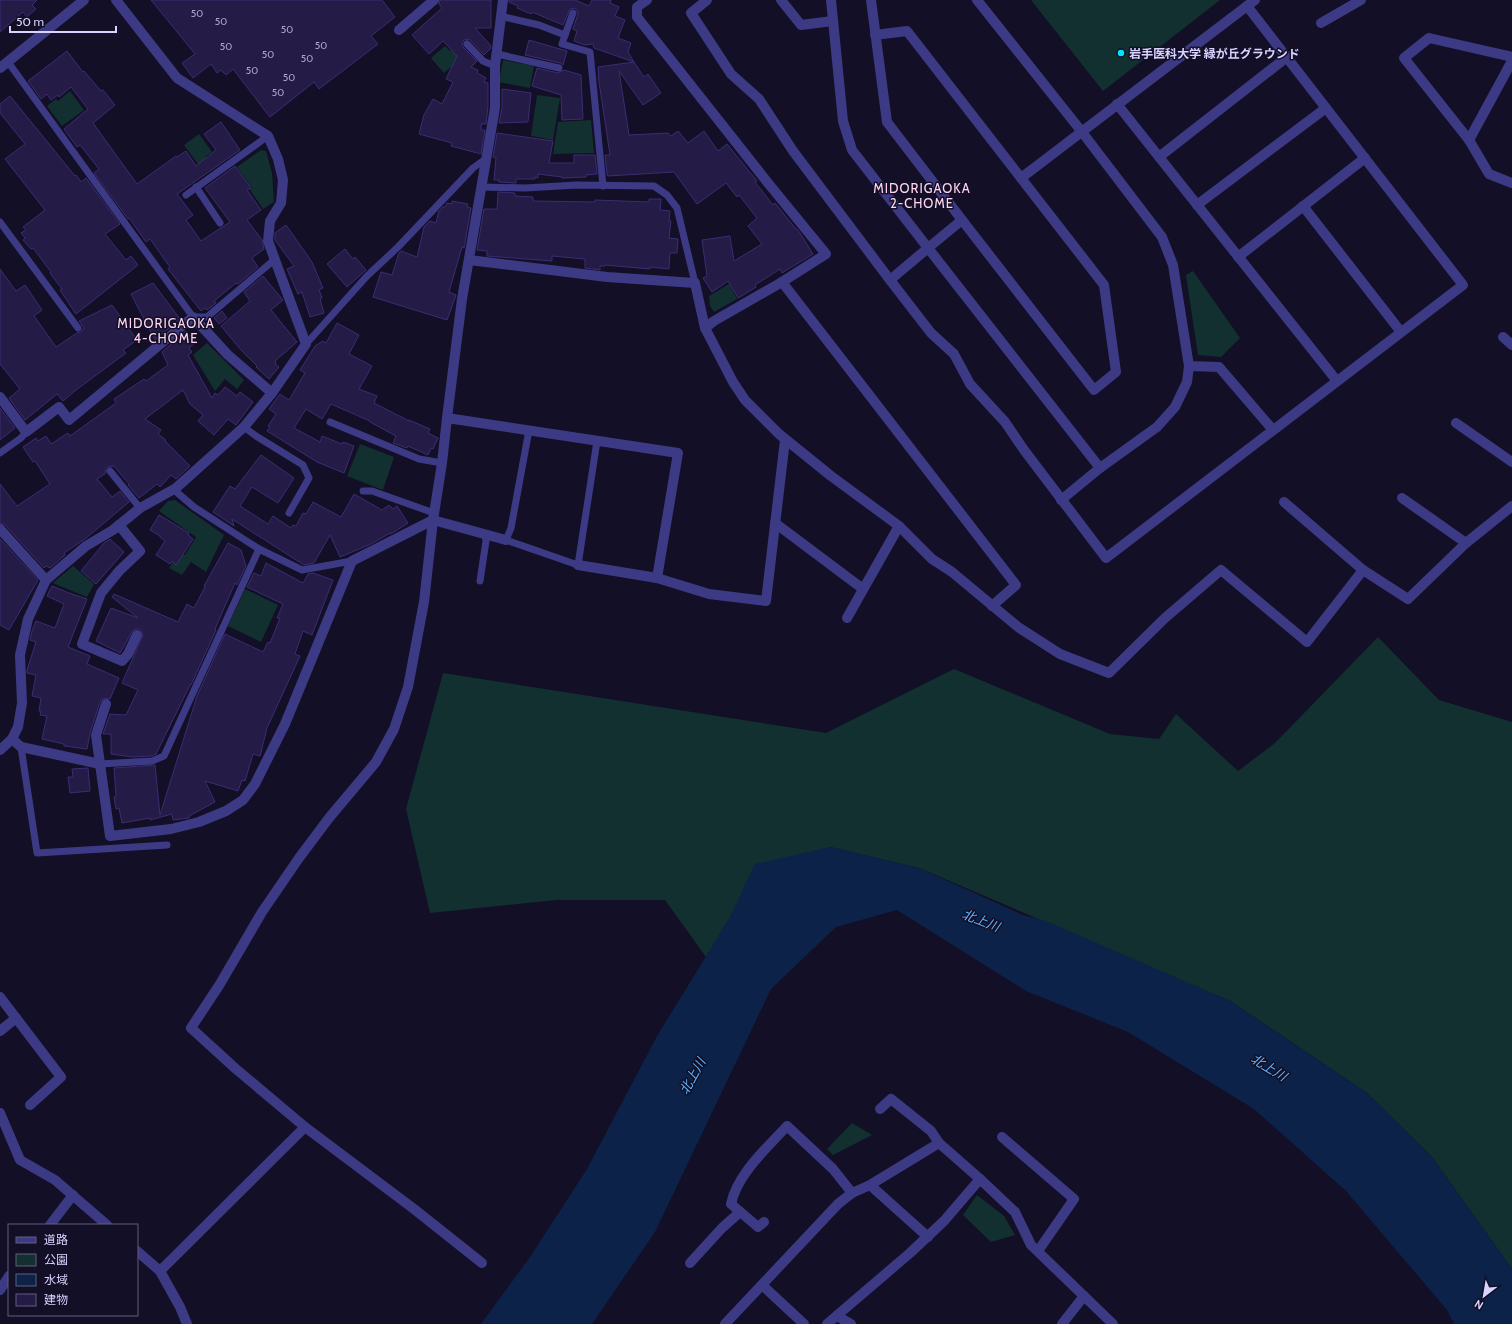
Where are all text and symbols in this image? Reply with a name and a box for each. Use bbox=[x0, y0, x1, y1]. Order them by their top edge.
house number: 50 bbox=[191, 7, 203, 20]
scale bar bbox=[10, 8, 116, 34]
text: 50 m bbox=[16, 14, 44, 29]
house number: 50 bbox=[215, 15, 227, 28]
house number: 50 bbox=[281, 23, 293, 36]
house number: 50 bbox=[315, 39, 327, 52]
house number: 50 bbox=[220, 40, 232, 53]
place label: 岩手医科大学 緑が丘グラウンド bbox=[1129, 46, 1300, 61]
house number: 50 bbox=[262, 48, 274, 61]
marker: 岩手医科大学 緑が丘グラウンド bbox=[1116, 48, 1126, 58]
house number: 50 bbox=[301, 52, 313, 65]
house number: 50 bbox=[246, 64, 258, 77]
house number: 50 bbox=[283, 71, 295, 84]
house number: 50 bbox=[272, 86, 284, 99]
district label: MIDORIGAOKA 2-CHOME bbox=[873, 180, 971, 211]
district label: MIDORIGAOKA 4-CHOME bbox=[117, 315, 215, 346]
water label: 北上川 bbox=[960, 906, 1004, 935]
water label: 北上川 bbox=[1248, 1050, 1292, 1085]
water label: 北上川 bbox=[676, 1053, 709, 1097]
legend bbox=[8, 1224, 138, 1316]
text: 道路 bbox=[44, 1232, 68, 1247]
text: 公園 bbox=[44, 1252, 68, 1267]
text: 水域 bbox=[44, 1272, 68, 1287]
north arrow bbox=[1464, 1276, 1504, 1316]
text: 建物 bbox=[44, 1292, 68, 1307]
text: N bbox=[1472, 1297, 1486, 1313]

